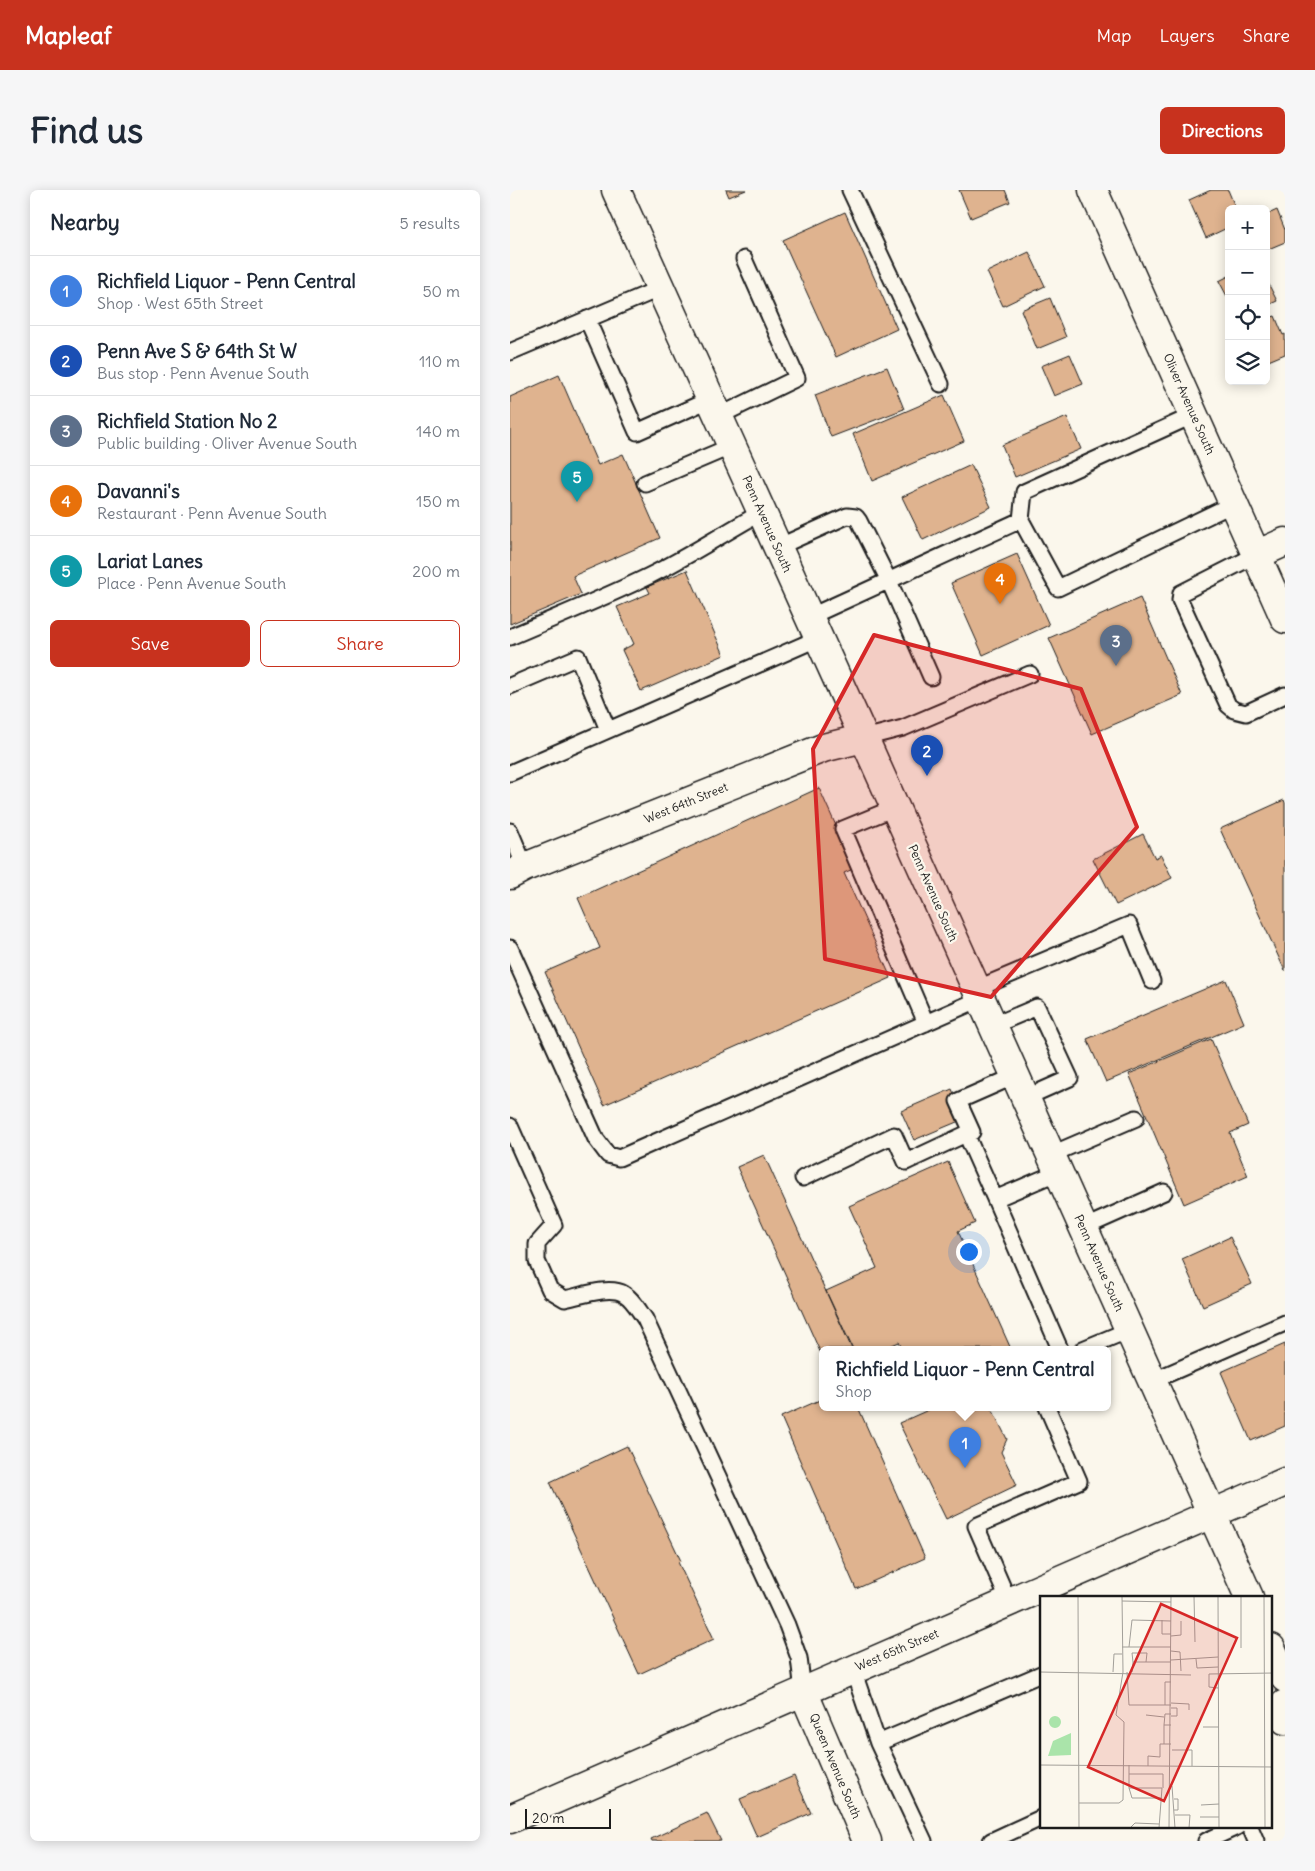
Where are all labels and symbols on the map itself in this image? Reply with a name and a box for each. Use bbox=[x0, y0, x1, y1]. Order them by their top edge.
street label: Oliver Avenue South bbox=[1160, 351, 1219, 457]
pin: 5 bbox=[561, 461, 593, 502]
street label: Penn Avenue South bbox=[739, 473, 796, 575]
pin: 4 bbox=[984, 563, 1016, 604]
pin: 3 bbox=[1100, 625, 1132, 666]
pin: 2 bbox=[911, 735, 943, 776]
street label: West 64th Street bbox=[642, 779, 730, 826]
street label: Penn Avenue South bbox=[905, 842, 962, 944]
street label: Penn Avenue South bbox=[1071, 1212, 1128, 1314]
your location bbox=[956, 1239, 982, 1265]
pin: 1 bbox=[949, 1427, 981, 1468]
inset map bbox=[1040, 1596, 1272, 1828]
street label: West 65th Street bbox=[853, 1625, 941, 1674]
street label: Queen Avenue South bbox=[806, 1711, 865, 1821]
scale bar bbox=[525, 1806, 611, 1829]

